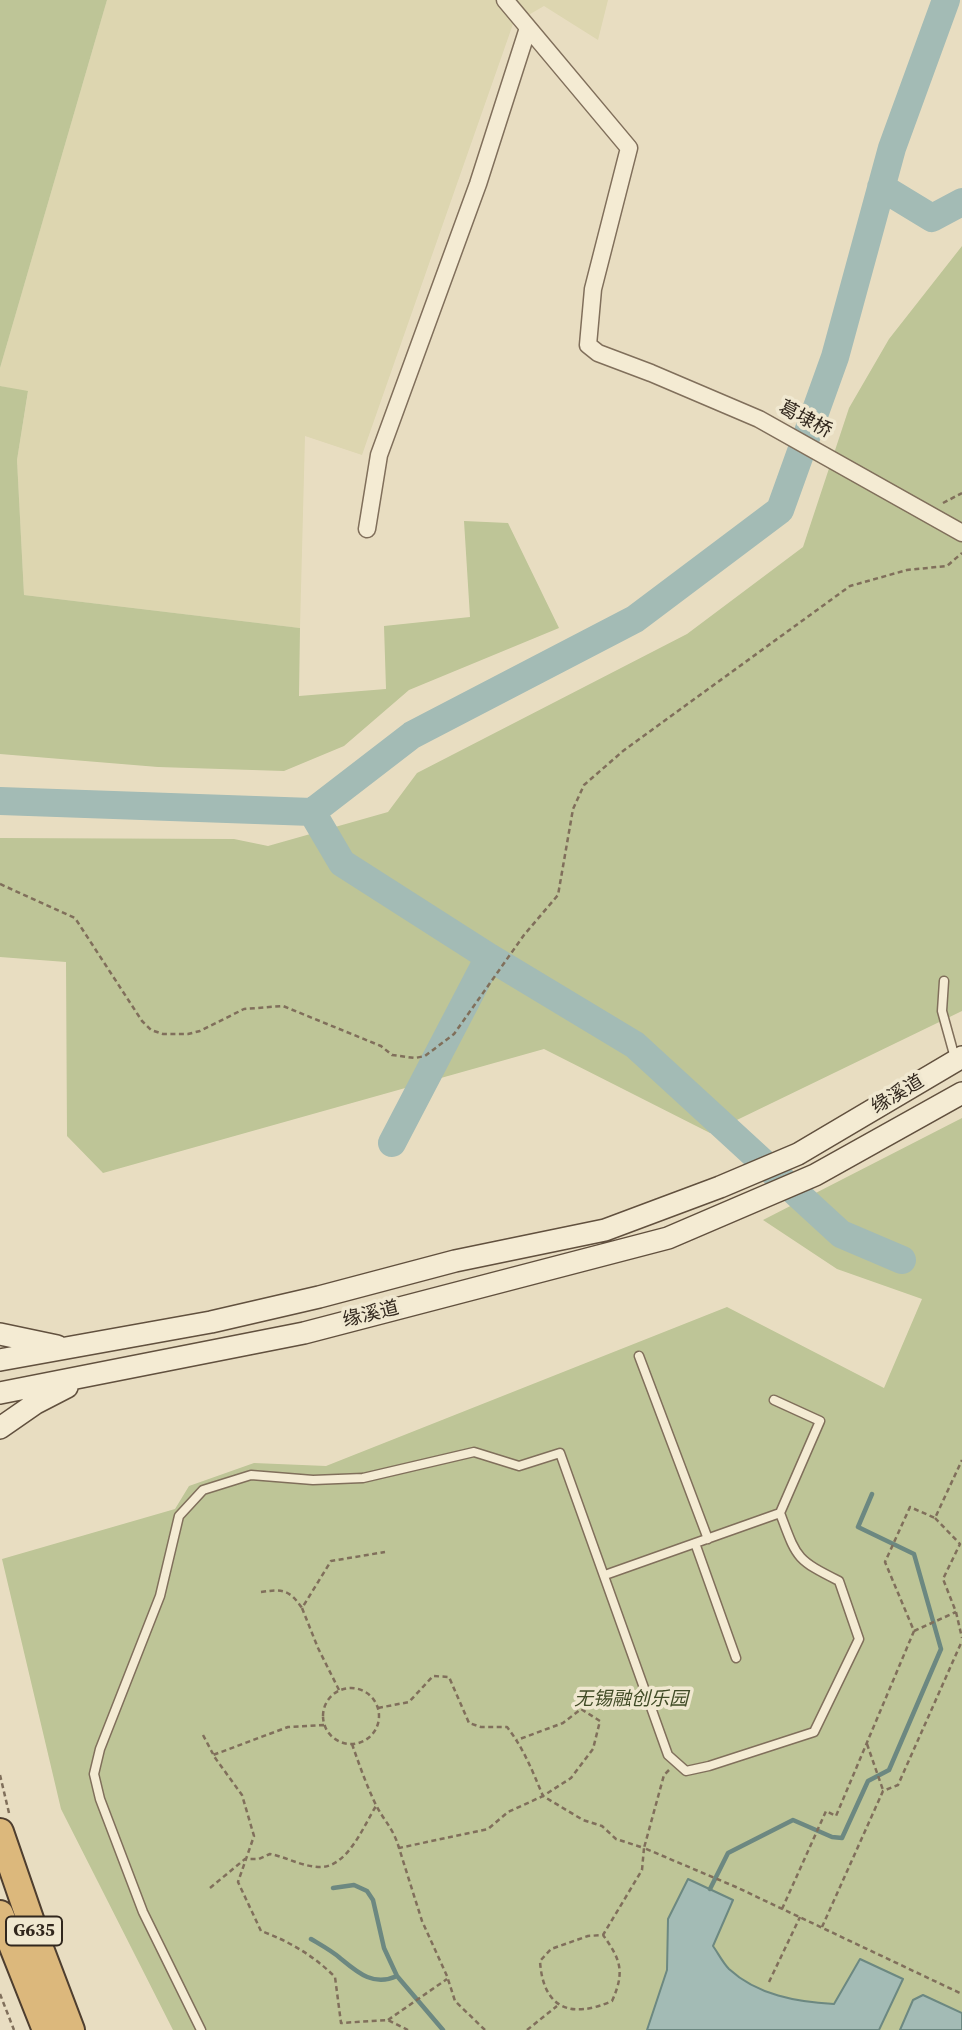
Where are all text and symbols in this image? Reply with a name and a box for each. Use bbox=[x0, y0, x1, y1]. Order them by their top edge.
street label: 葛埭桥 bbox=[774, 397, 836, 443]
street label: 缘溪道 bbox=[868, 1071, 928, 1119]
street label: 缘溪道 bbox=[341, 1297, 401, 1333]
park label: 无锡融创乐园 bbox=[574, 1689, 688, 1711]
road number: G635 bbox=[6, 1916, 62, 1945]

